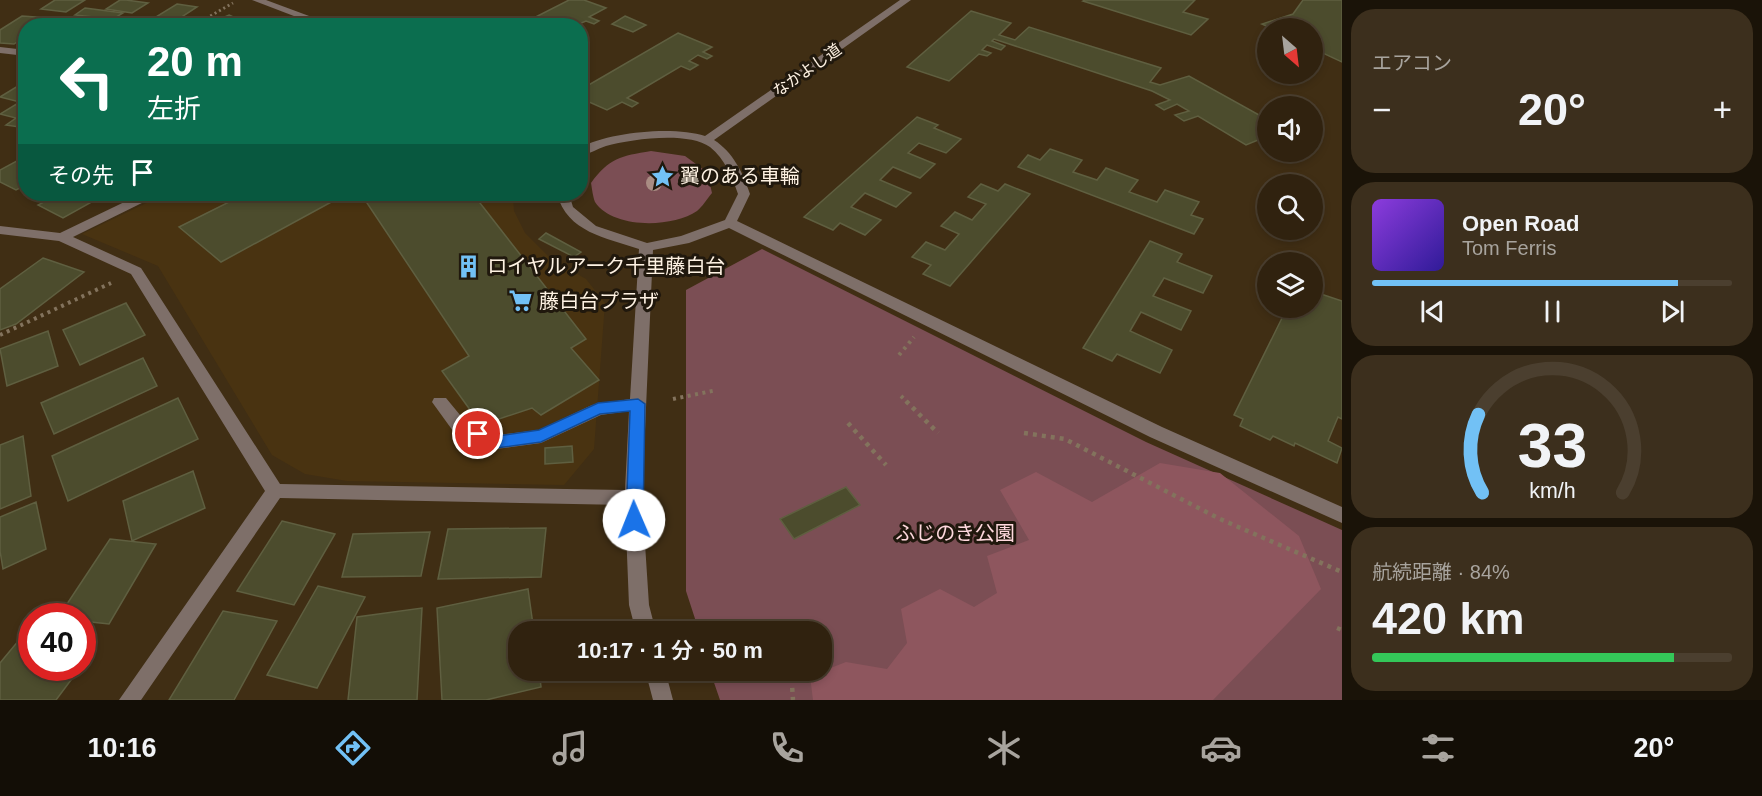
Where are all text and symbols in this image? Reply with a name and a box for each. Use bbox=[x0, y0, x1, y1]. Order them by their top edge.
north arrow bbox=[1257, 18, 1323, 84]
map controls bbox=[1257, 18, 1323, 318]
text: 20 m bbox=[147, 38, 243, 85]
street label: なかよし道 bbox=[770, 40, 844, 100]
icon: left bbox=[48, 42, 126, 120]
text: エアコン bbox=[1372, 52, 1452, 74]
text: 20° bbox=[1518, 84, 1586, 135]
text: − bbox=[1372, 91, 1391, 128]
text: + bbox=[1713, 91, 1732, 128]
text: 左折 bbox=[147, 94, 201, 124]
button: sound bbox=[1257, 96, 1323, 162]
icon: arrive bbox=[126, 156, 159, 189]
text: その先 bbox=[48, 163, 114, 188]
place icon: 翼のある車輪 bbox=[649, 163, 675, 189]
place label: 翼のある車輪 bbox=[680, 165, 800, 187]
button: search bbox=[1257, 174, 1323, 240]
text: Open Road bbox=[1462, 211, 1579, 236]
text: Tom Ferris bbox=[1462, 237, 1556, 259]
button: layers bbox=[1257, 252, 1323, 318]
building icon: ロイヤルアーク千里藤白台 bbox=[456, 253, 482, 279]
place label: ロイヤルアーク千里藤白台 bbox=[487, 255, 725, 277]
supermarket icon: 藤白台プラザ bbox=[508, 288, 534, 314]
place label: 藤白台プラザ bbox=[539, 290, 659, 312]
icon: previous bbox=[1416, 295, 1449, 328]
icon: pause bbox=[1536, 295, 1569, 328]
icon: next bbox=[1656, 295, 1689, 328]
pin bbox=[452, 408, 503, 459]
text: 33 bbox=[1517, 412, 1587, 481]
icon: arrive bbox=[461, 417, 494, 450]
text: km/h bbox=[1529, 480, 1575, 504]
position arrow bbox=[602, 488, 666, 552]
park label: ふじのき公園 bbox=[895, 522, 1015, 544]
text: 航続距離 · 84% bbox=[1372, 561, 1510, 583]
text: 420 km bbox=[1372, 593, 1525, 644]
speed limit sign: 40 bbox=[18, 603, 96, 681]
text: 10:17 · 1 分 · 50 m bbox=[577, 638, 763, 663]
icon: directions bbox=[332, 727, 374, 769]
icon: music bbox=[549, 727, 591, 769]
icon: phone bbox=[766, 727, 808, 769]
icon: climate bbox=[983, 727, 1025, 769]
icon: car bbox=[1200, 727, 1242, 769]
icon: filters bbox=[1417, 727, 1459, 769]
text: 10:16 bbox=[88, 733, 157, 763]
text: 20° bbox=[1634, 733, 1674, 763]

